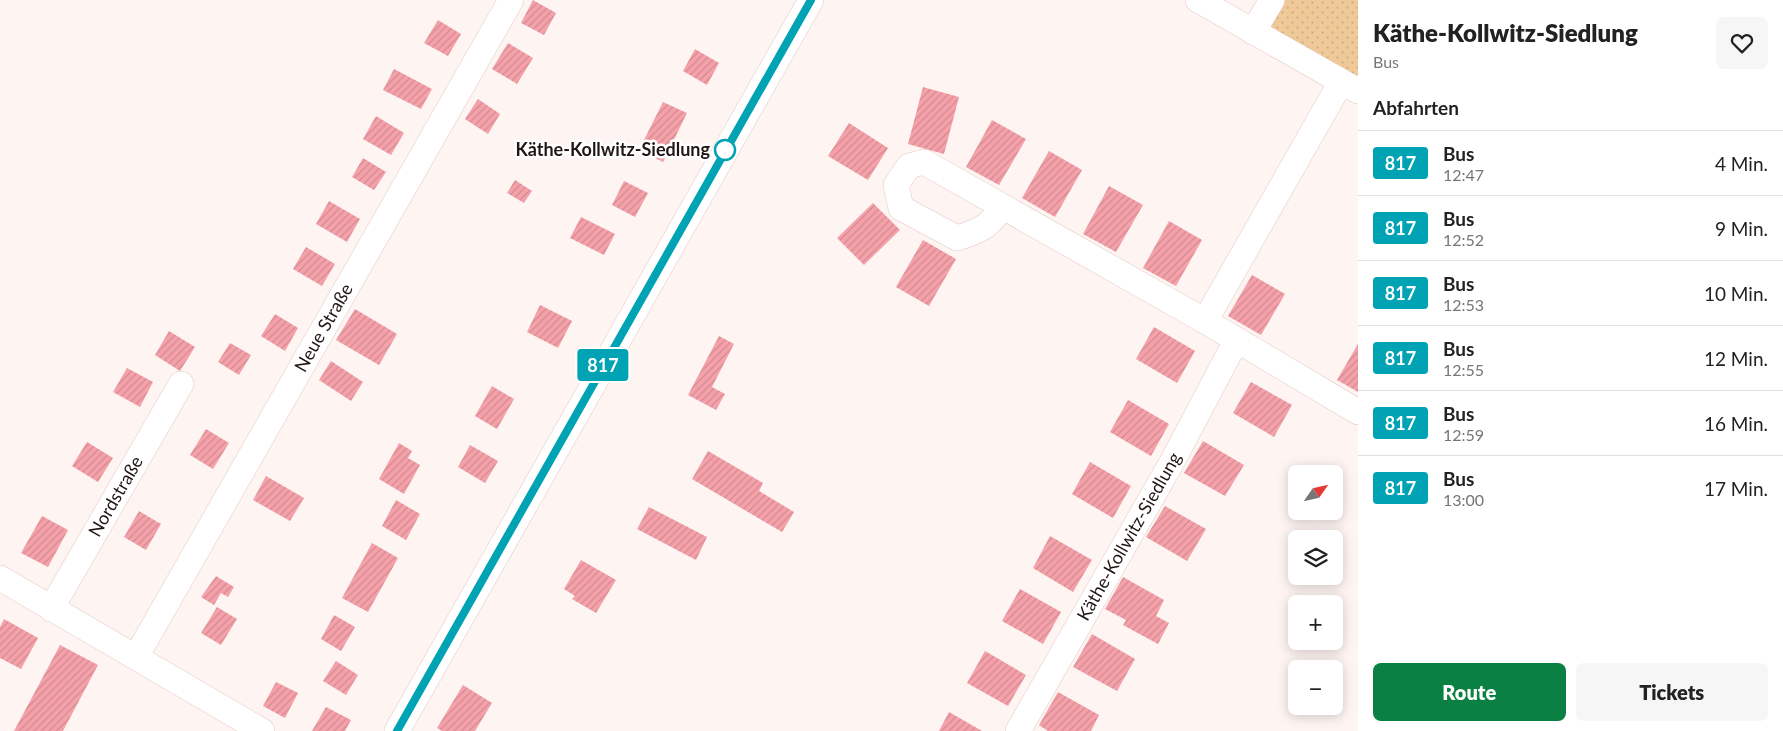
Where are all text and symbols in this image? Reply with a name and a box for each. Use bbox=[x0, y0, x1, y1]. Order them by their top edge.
button: heart bbox=[1716, 17, 1768, 69]
text: Käthe-Kollwitz-Siedlung bbox=[1373, 18, 1638, 47]
text: Bus bbox=[1373, 52, 1399, 71]
text: Abfahrten bbox=[1373, 96, 1459, 119]
place label: Käthe-Kollwitz-Siedlung bbox=[515, 138, 710, 160]
marker: Käthe-Kollwitz-Siedlung bbox=[714, 139, 736, 161]
text: Bus bbox=[1443, 142, 1474, 165]
text: 817 bbox=[1385, 152, 1416, 174]
text: 4 Min. bbox=[1715, 152, 1768, 175]
text: 12:47 bbox=[1443, 165, 1484, 184]
text: Bus bbox=[1443, 207, 1474, 230]
text: 817 bbox=[1385, 217, 1416, 239]
text: 9 Min. bbox=[1715, 217, 1768, 240]
text: 12:52 bbox=[1443, 230, 1484, 249]
text: Bus bbox=[1443, 272, 1474, 295]
street label: Neue Straße bbox=[289, 279, 357, 375]
text: 817 bbox=[1385, 282, 1416, 304]
text: 10 Min. bbox=[1704, 282, 1768, 305]
text: 12:53 bbox=[1443, 295, 1484, 314]
text: Bus bbox=[1443, 337, 1474, 360]
text: 817 bbox=[1385, 347, 1416, 369]
text: 12 Min. bbox=[1704, 347, 1768, 370]
line badge: 817 bbox=[574, 349, 632, 381]
text: 817 bbox=[587, 354, 619, 376]
text: 12:55 bbox=[1443, 360, 1484, 379]
text: Bus bbox=[1443, 402, 1474, 425]
text: 817 bbox=[1385, 412, 1416, 434]
text: 16 Min. bbox=[1704, 412, 1768, 435]
text: 12:59 bbox=[1443, 425, 1484, 444]
street label: Käthe-Kollwitz-Siedlung bbox=[1072, 448, 1185, 624]
street label: Nordstraße bbox=[83, 452, 147, 540]
north arrow bbox=[1288, 465, 1342, 520]
map controls bbox=[1288, 465, 1343, 715]
text: Bus bbox=[1443, 467, 1474, 490]
text: 817 bbox=[1385, 477, 1416, 499]
text: 17 Min. bbox=[1704, 477, 1768, 500]
text: 13:00 bbox=[1443, 490, 1484, 509]
button: layers bbox=[1288, 530, 1343, 585]
button: + bbox=[1288, 595, 1343, 650]
button: − bbox=[1288, 660, 1343, 715]
button: Route bbox=[1373, 663, 1566, 721]
button: Tickets bbox=[1576, 663, 1768, 721]

